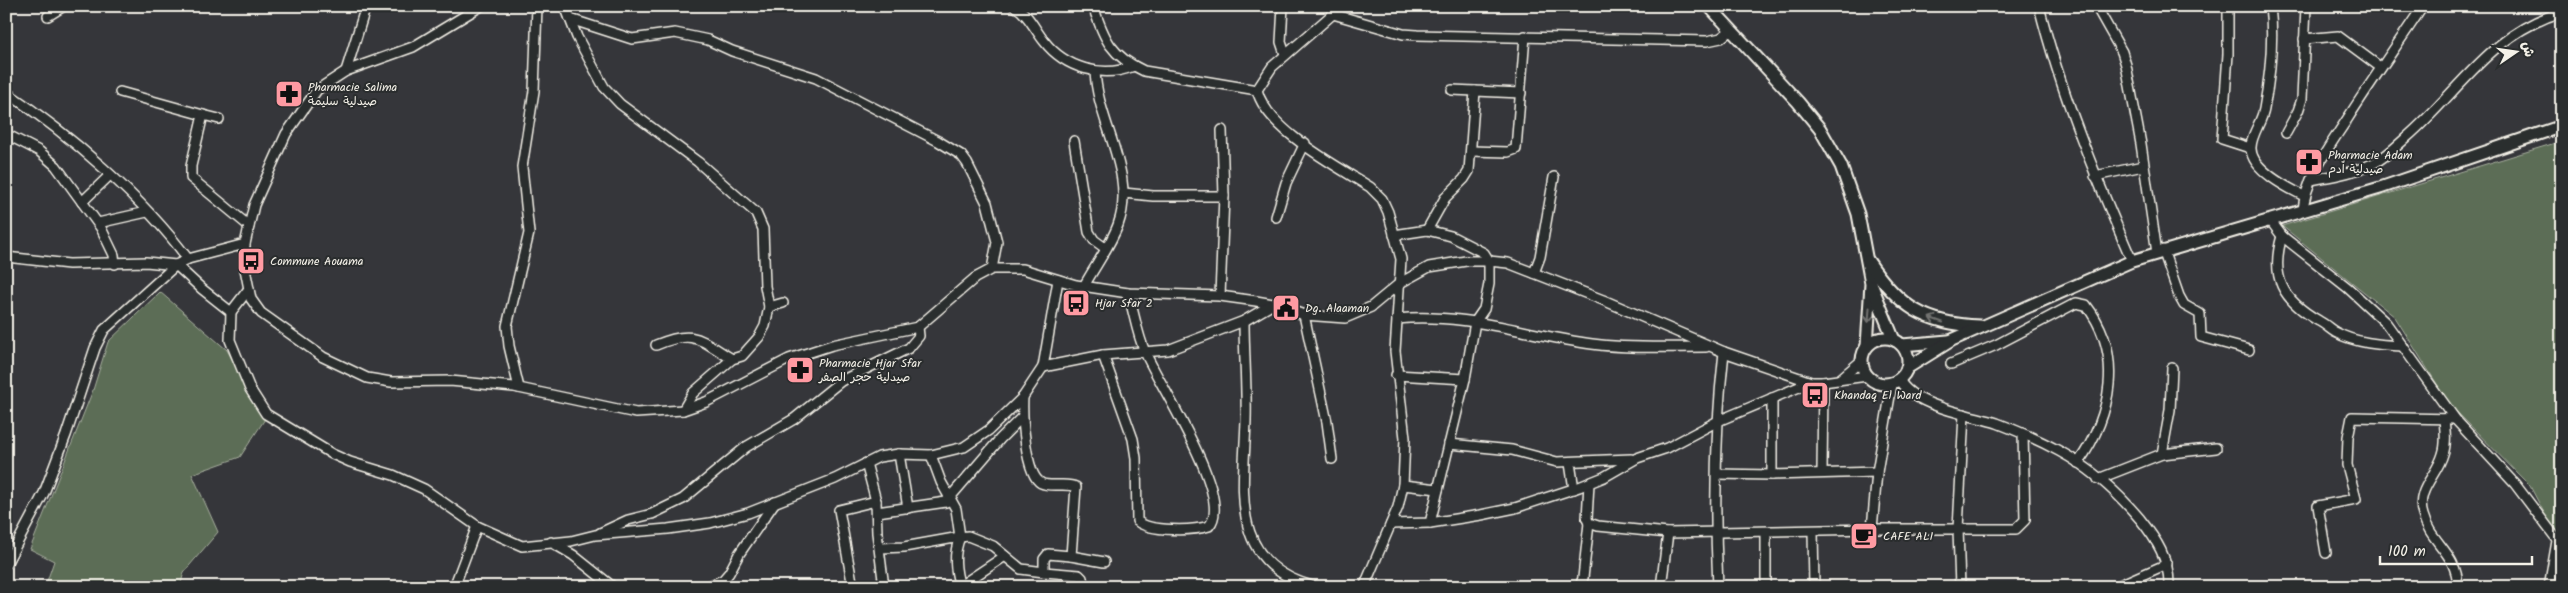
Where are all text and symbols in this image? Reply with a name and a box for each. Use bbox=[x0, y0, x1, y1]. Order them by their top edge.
north arrow bbox=[2490, 28, 2540, 78]
text: ش bbox=[2515, 39, 2540, 59]
place label: Pharmacie Salima صيدلية سليمة bbox=[308, 78, 397, 111]
pharmacy icon: Pharmacie Salima صيدلية سليمة bbox=[274, 79, 304, 109]
place label: Pharmacie Adam صيدلية اًدم bbox=[2328, 146, 2413, 179]
pharmacy icon: Pharmacie Adam صيدلية اًدم bbox=[2294, 147, 2324, 177]
bus stop icon: Commune Aouama bbox=[236, 246, 266, 276]
place label: Commune Aouama bbox=[270, 252, 364, 271]
bus stop icon: Hjar Sfar 2 bbox=[1061, 288, 1091, 318]
public building icon: Dg. Alaaman bbox=[1271, 293, 1301, 323]
place label: Hjar Sfar 2 bbox=[1095, 294, 1153, 313]
place label: Dg. Alaaman bbox=[1305, 299, 1369, 318]
one-way arrow bbox=[1864, 306, 1873, 322]
one-way arrow bbox=[1929, 315, 1944, 324]
place label: Pharmacie Hjar Sfar صيدلية حجر الصفر bbox=[818, 354, 922, 387]
pharmacy icon: Pharmacie Hjar Sfar صيدلية حجر الصفر bbox=[785, 355, 815, 385]
bus stop icon: Khandaq El Ward bbox=[1800, 380, 1830, 410]
place label: Khandaq El Ward bbox=[1834, 386, 1922, 405]
cafe icon: CAFE ALI bbox=[1849, 521, 1879, 551]
place label: CAFE ALI bbox=[1883, 527, 1933, 546]
scale bar bbox=[2380, 533, 2533, 565]
text: 100 m bbox=[2388, 540, 2426, 564]

